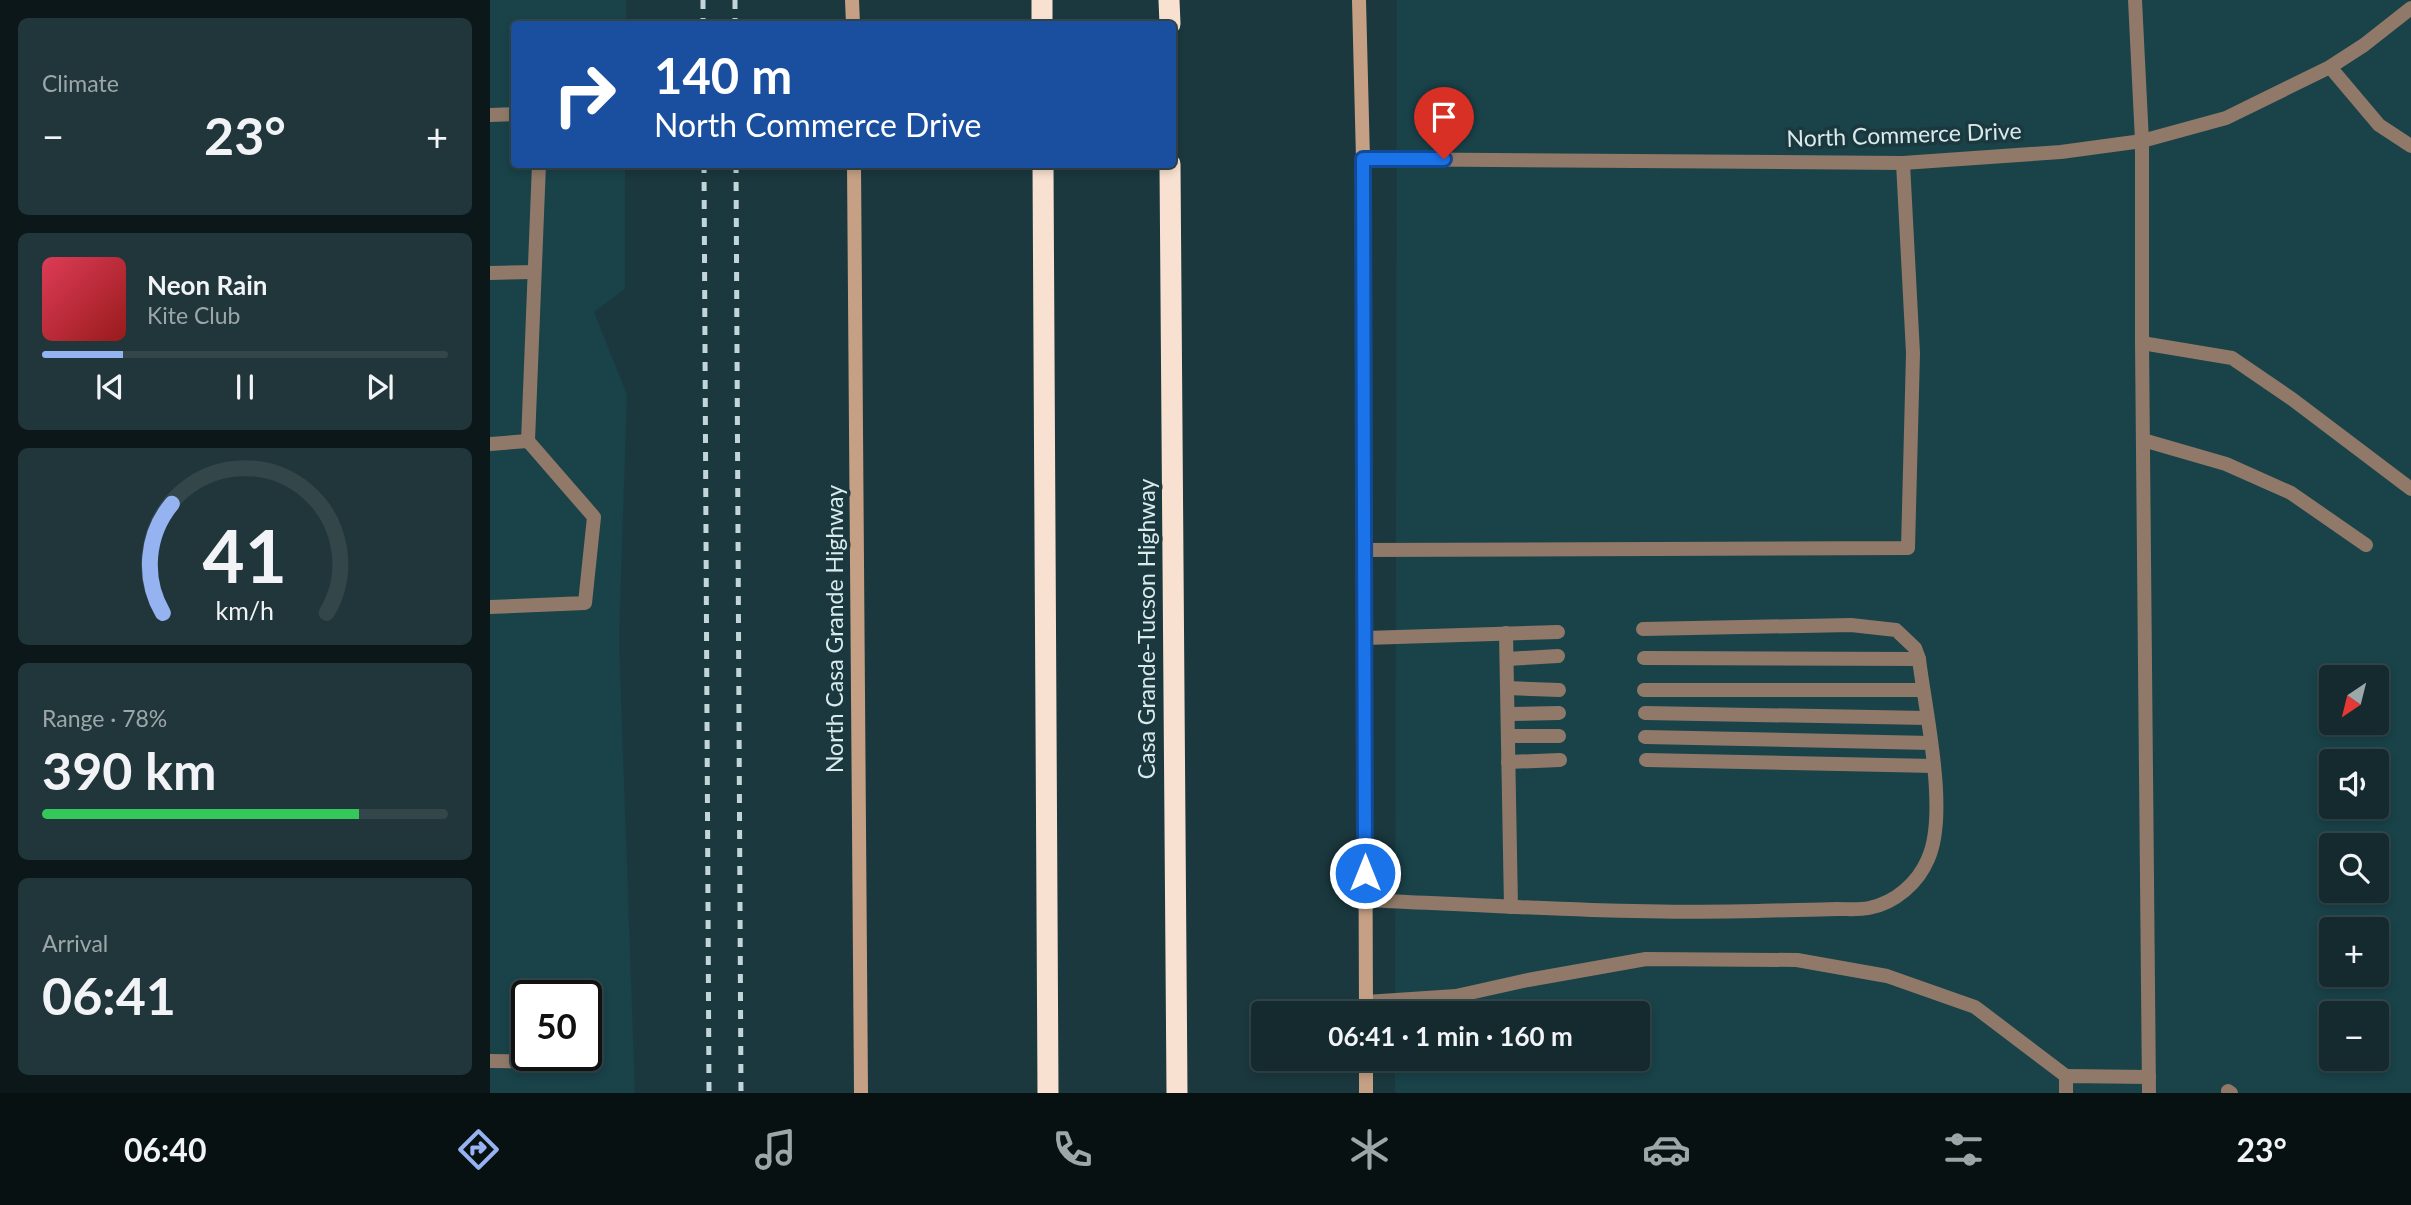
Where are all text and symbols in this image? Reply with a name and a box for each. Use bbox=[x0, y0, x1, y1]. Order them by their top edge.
text: 140 m bbox=[654, 46, 792, 104]
icon: right bbox=[539, 49, 630, 140]
text: Climate bbox=[42, 69, 119, 97]
pin bbox=[1414, 87, 1474, 159]
icon: arrive bbox=[1425, 98, 1463, 136]
text: 23° bbox=[204, 104, 286, 166]
text: North Commerce Drive bbox=[654, 105, 981, 144]
text: − bbox=[42, 113, 64, 159]
text: + bbox=[426, 113, 448, 159]
street label: North Commerce Drive bbox=[1786, 116, 2022, 152]
text: Neon Rain bbox=[147, 269, 267, 301]
text: Kite Club bbox=[147, 301, 240, 329]
icon: previous bbox=[91, 368, 129, 406]
icon: pause bbox=[226, 368, 264, 406]
icon: next bbox=[361, 368, 399, 406]
street label: Casa Grande-Tucson Highway bbox=[1132, 479, 1160, 779]
street label: North Casa Grande Highway bbox=[820, 485, 848, 773]
text: 41 bbox=[203, 511, 287, 599]
text: km/h bbox=[216, 594, 274, 624]
north arrow bbox=[2319, 665, 2389, 735]
map controls bbox=[2319, 665, 2389, 1071]
text: Range · 78% bbox=[42, 704, 167, 732]
text: 390 km bbox=[42, 739, 216, 801]
button: sound bbox=[2319, 749, 2389, 819]
button: search bbox=[2319, 833, 2389, 903]
position arrow bbox=[1328, 836, 1402, 910]
button: + bbox=[2319, 917, 2389, 987]
text: Arrival bbox=[42, 929, 108, 957]
text: 06:41 bbox=[42, 964, 176, 1026]
speed limit sign: 50 bbox=[511, 980, 602, 1071]
button: − bbox=[2319, 1001, 2389, 1071]
text: 06:41 · 1 min · 160 m bbox=[1328, 1020, 1573, 1052]
icon: directions bbox=[454, 1125, 503, 1174]
icon: music bbox=[751, 1125, 800, 1174]
icon: phone bbox=[1048, 1125, 1097, 1174]
icon: climate bbox=[1345, 1125, 1394, 1174]
icon: car bbox=[1642, 1125, 1691, 1174]
icon: filters bbox=[1939, 1125, 1988, 1174]
text: 06:40 bbox=[124, 1130, 206, 1169]
text: 23° bbox=[2236, 1130, 2287, 1169]

